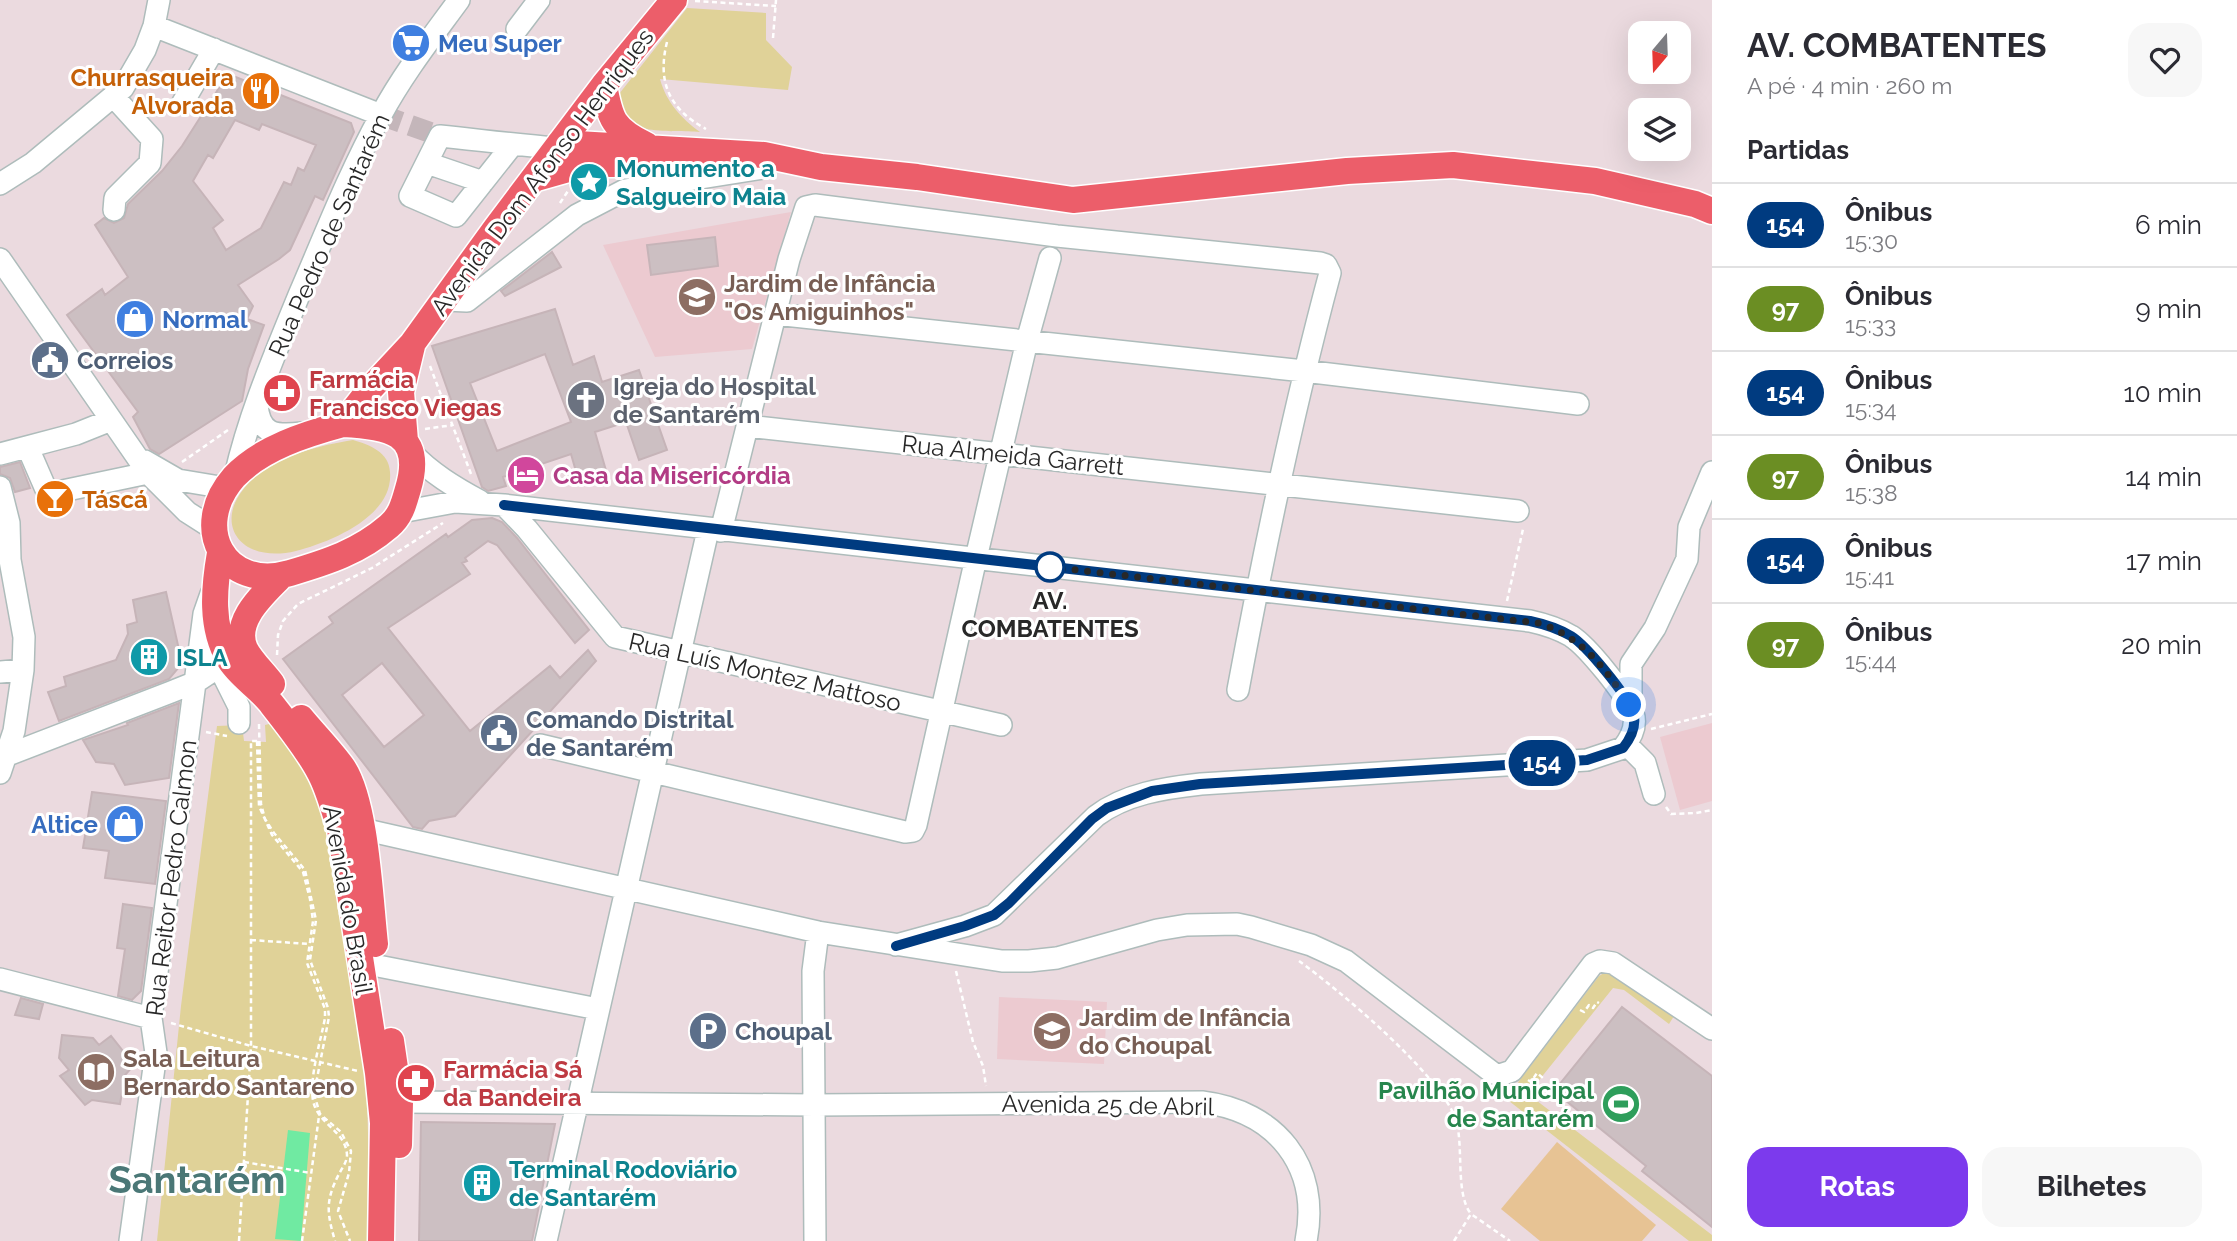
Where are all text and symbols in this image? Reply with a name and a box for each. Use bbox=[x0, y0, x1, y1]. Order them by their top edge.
north arrow bbox=[1628, 21, 1690, 84]
map controls bbox=[1628, 21, 1691, 161]
supermarket icon: Meu Super bbox=[390, 22, 432, 64]
street label: Avenida Dom Afonso Henriques bbox=[425, 23, 659, 321]
button: heart bbox=[2128, 23, 2202, 97]
text: AV. COMBATENTES bbox=[1747, 26, 2046, 65]
place label: Meu Super bbox=[438, 29, 562, 58]
place label: Churrasqueira Alvorada bbox=[71, 63, 234, 120]
restaurant icon: Churrasqueira Alvorada bbox=[240, 70, 282, 112]
text: A pé · 4 min · 260 m bbox=[1747, 72, 1952, 99]
button: layers bbox=[1628, 98, 1691, 161]
street label: Rua Pedro de Santarém bbox=[262, 109, 396, 361]
text: Partidas bbox=[1747, 135, 1849, 165]
place label: Monumento a Salgueiro Maia bbox=[616, 154, 787, 211]
place icon: Monumento a Salgueiro Maia bbox=[568, 161, 610, 203]
text: Ônibus bbox=[1845, 197, 1932, 227]
text: 154 bbox=[1766, 210, 1805, 239]
text: 6 min bbox=[2135, 210, 2202, 240]
text: 15:30 bbox=[1845, 227, 1898, 254]
place label: Jardim de Infância "Os Amiguinhos" bbox=[724, 269, 936, 326]
school or university icon: Jardim de Infância "Os Amiguinhos" bbox=[676, 276, 718, 318]
text: Ônibus bbox=[1845, 281, 1932, 311]
text: 97 bbox=[1772, 294, 1799, 323]
text: 9 min bbox=[2135, 294, 2202, 324]
shop icon: Normal bbox=[114, 298, 156, 340]
place label: Normal bbox=[162, 305, 248, 334]
text: 15:33 bbox=[1845, 311, 1896, 338]
public building icon: Correios bbox=[29, 339, 71, 381]
place label: Correios bbox=[77, 346, 173, 375]
place label: Farmácia Francisco Viegas bbox=[309, 365, 502, 422]
text: Ônibus bbox=[1845, 365, 1932, 395]
pharmacy icon: Farmácia Francisco Viegas bbox=[261, 372, 303, 414]
place label: Igreja do Hospital de Santarém bbox=[613, 372, 816, 429]
text: 154 bbox=[1766, 378, 1805, 407]
text: 10 min bbox=[2124, 378, 2202, 408]
church icon: Igreja do Hospital de Santarém bbox=[565, 379, 607, 421]
text: 15:34 bbox=[1845, 395, 1897, 422]
street label: Rua Almeida Garrett bbox=[900, 429, 1126, 481]
text: Ônibus bbox=[1845, 449, 1932, 479]
hotel icon: Casa da Misericórdia bbox=[505, 454, 547, 496]
place label: Casa da Misericórdia bbox=[553, 461, 791, 490]
text: 97 bbox=[1772, 462, 1799, 491]
text: 14 min bbox=[2125, 462, 2202, 492]
bar icon: Táscá bbox=[34, 478, 76, 520]
text: 15:38 bbox=[1845, 479, 1898, 506]
place label: Táscá bbox=[82, 485, 148, 514]
text: Ônibus bbox=[1845, 533, 1932, 563]
text: 154 bbox=[1766, 546, 1805, 575]
text: 17 min bbox=[2126, 546, 2202, 576]
marker: AV. COMBATENTES bbox=[1035, 552, 1065, 582]
text: 15:41 bbox=[1845, 563, 1894, 590]
place label: AV. COMBATENTES bbox=[961, 586, 1139, 643]
text: Ônibus bbox=[1845, 617, 1932, 647]
street label: Rua Luís Montez Mattoso bbox=[626, 627, 904, 717]
text: 97 bbox=[1772, 630, 1799, 659]
text: 20 min bbox=[2121, 630, 2202, 660]
building icon: ISLA bbox=[128, 636, 170, 678]
place label: ISLA bbox=[176, 643, 229, 672]
text: 15:44 bbox=[1845, 647, 1897, 674]
your location bbox=[1611, 687, 1646, 722]
place label: Comando Distrital de Santarém bbox=[526, 705, 734, 762]
public building icon: Comando Distrital de Santarém bbox=[478, 712, 520, 754]
street label: Rua Reitor Pedro Calmon bbox=[140, 738, 202, 1018]
line badge: 154 bbox=[1502, 740, 1582, 786]
text: 154 bbox=[1523, 748, 1561, 777]
shop icon: Altice bbox=[104, 803, 146, 845]
street label: Avenida do Brasil bbox=[317, 803, 379, 997]
place label: Altice bbox=[31, 810, 98, 839]
place label: Jardim de Infância do Choupal bbox=[1079, 1003, 1291, 1060]
parking icon: Choupal bbox=[687, 1010, 729, 1052]
school or university icon: Jardim de Infância do Choupal bbox=[1031, 1010, 1073, 1052]
place label: Choupal bbox=[735, 1017, 832, 1046]
place label: Sala Leitura Bernardo Santareno bbox=[123, 1044, 355, 1101]
library icon: Sala Leitura Bernardo Santareno bbox=[75, 1051, 117, 1093]
place label: Farmácia Sá da Bandeira bbox=[443, 1055, 583, 1112]
pharmacy icon: Farmácia Sá da Bandeira bbox=[395, 1062, 437, 1104]
place label: Pavilhão Municipal de Santarém bbox=[1378, 1076, 1594, 1133]
sports icon: Pavilhão Municipal de Santarém bbox=[1600, 1083, 1642, 1125]
street label: Avenida 25 de Abril bbox=[1001, 1089, 1215, 1121]
button: Rotas bbox=[1747, 1147, 1968, 1227]
button: Bilhetes bbox=[1982, 1147, 2202, 1227]
place label: Terminal Rodoviário de Santarém bbox=[509, 1155, 737, 1212]
district label: Santarém bbox=[109, 1157, 285, 1202]
building icon: Terminal Rodoviário de Santarém bbox=[461, 1162, 503, 1204]

